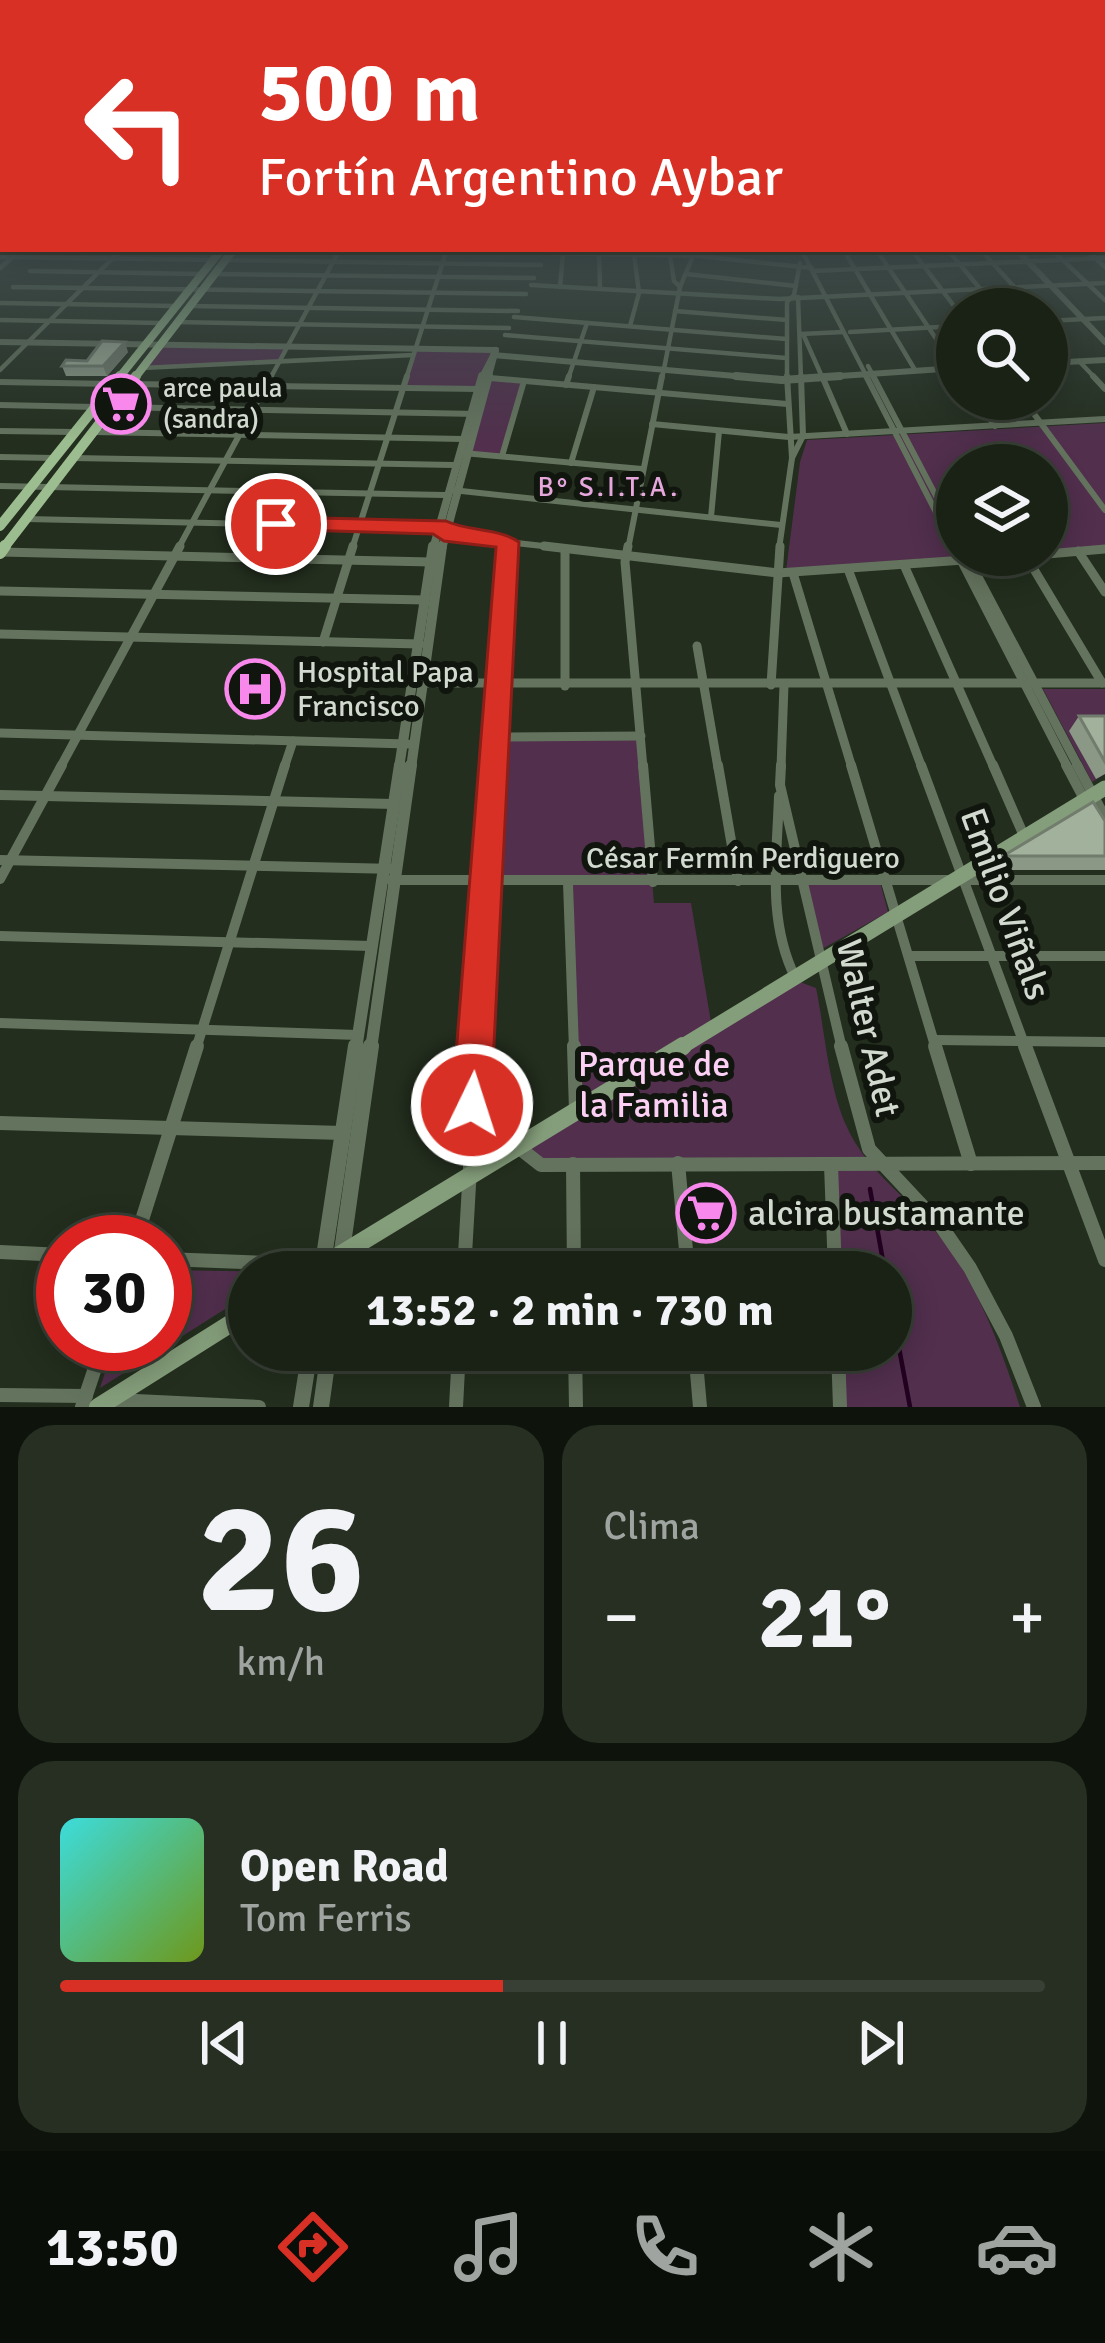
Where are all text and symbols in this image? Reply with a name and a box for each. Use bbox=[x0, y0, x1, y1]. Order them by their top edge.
text: 500 m bbox=[258, 41, 480, 145]
icon: left bbox=[60, 48, 216, 204]
text: Fortín Argentino Aybar bbox=[258, 144, 783, 211]
map controls bbox=[936, 288, 1068, 576]
button: search bbox=[936, 288, 1068, 420]
place label: arce paula (sandra) bbox=[163, 372, 283, 436]
supermarket icon: arce paula (sandra) bbox=[90, 373, 152, 435]
button: layers bbox=[936, 444, 1068, 576]
district label: B° S.I.T.A. bbox=[538, 471, 680, 504]
pin bbox=[225, 473, 327, 575]
icon: arrive bbox=[243, 491, 309, 557]
place label: Hospital Papa Francisco bbox=[297, 654, 474, 725]
hospital icon: Hospital Papa Francisco bbox=[224, 658, 286, 720]
street label: Emilio Viñals bbox=[950, 802, 1060, 1006]
street label: César Fermín Perdiguero bbox=[586, 840, 900, 877]
street label: Walter Adet bbox=[826, 935, 910, 1121]
position arrow bbox=[409, 1042, 535, 1168]
park label: Parque de la Familia bbox=[578, 1042, 730, 1128]
supermarket icon: alcira bustamante bbox=[675, 1182, 737, 1244]
place label: alcira bustamante bbox=[748, 1191, 1025, 1236]
speed limit sign: 30 bbox=[36, 1215, 192, 1371]
text: 13:52 · 2 min · 730 m bbox=[366, 1283, 774, 1338]
text: 26 bbox=[197, 1463, 365, 1656]
text: Clima bbox=[604, 1502, 700, 1550]
text: 21° bbox=[758, 1562, 891, 1673]
text: − bbox=[604, 1577, 639, 1658]
text: + bbox=[1009, 1577, 1045, 1658]
text: km/h bbox=[237, 1638, 325, 1686]
text: Open Road bbox=[240, 1839, 449, 1894]
text: Tom Ferris bbox=[240, 1894, 412, 1942]
icon: previous bbox=[191, 2010, 257, 2076]
icon: pause bbox=[519, 2010, 585, 2076]
icon: next bbox=[848, 2010, 914, 2076]
icon: directions bbox=[271, 2205, 355, 2289]
icon: music bbox=[447, 2205, 531, 2289]
icon: phone bbox=[623, 2205, 707, 2289]
icon: climate bbox=[799, 2205, 883, 2289]
icon: car bbox=[975, 2205, 1059, 2289]
text: 13:50 bbox=[46, 2214, 179, 2281]

